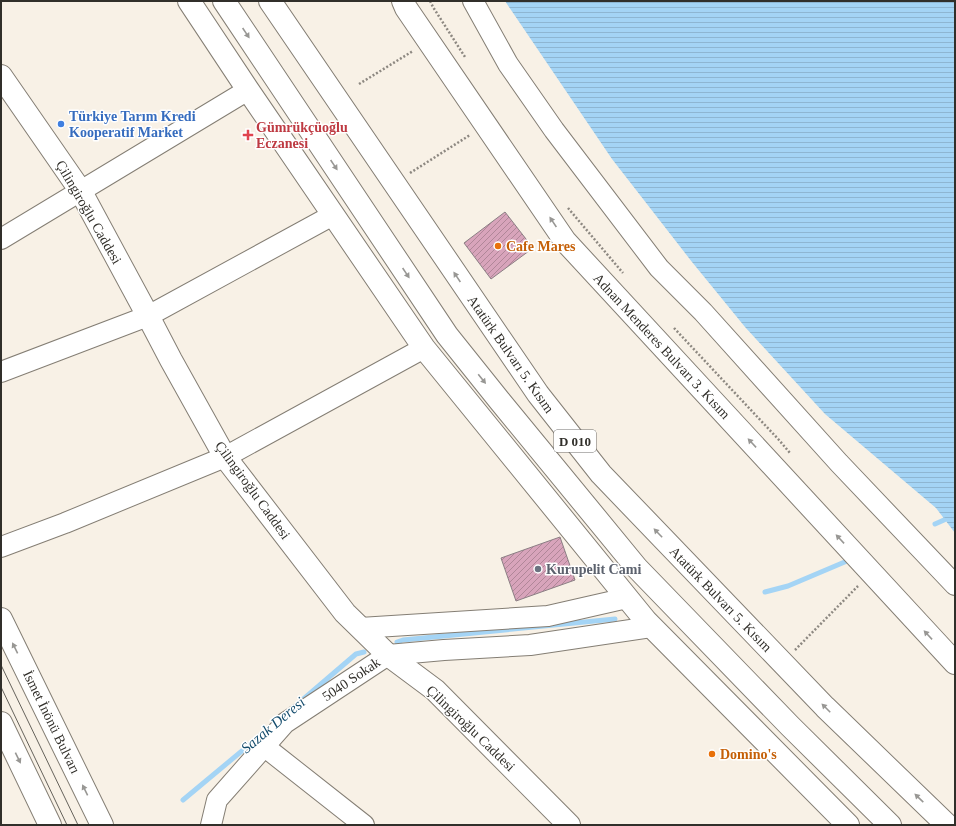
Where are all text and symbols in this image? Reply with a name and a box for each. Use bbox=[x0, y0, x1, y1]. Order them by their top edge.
one-way arrow bbox=[242, 28, 250, 39]
place label: Türkiye Tarım Kredi Kooperatif Market bbox=[69, 109, 196, 140]
marker: Türkiye Tarım Kredi Kooperatif Market bbox=[56, 119, 66, 129]
place label: Gümrükçüoğlu Eczanesi bbox=[256, 120, 348, 151]
marker: Gümrükçüoğlu Eczanesi bbox=[243, 130, 253, 140]
street label: Çilingiroğlu Caddesi bbox=[53, 158, 124, 267]
one-way arrow bbox=[330, 159, 337, 171]
one-way arrow bbox=[549, 217, 556, 228]
place label: Cafe Mares bbox=[506, 239, 576, 254]
marker: Cafe Mares bbox=[493, 241, 503, 251]
one-way arrow bbox=[402, 267, 409, 279]
street label: Adnan Menderes Bulvarı 3. Kısım bbox=[590, 271, 733, 422]
one-way arrow bbox=[453, 272, 461, 283]
street label: Atatürk Bulvarı 5. Kısım bbox=[464, 293, 557, 416]
one-way arrow bbox=[477, 373, 486, 384]
road number: D 010 bbox=[554, 430, 596, 452]
street label: Çilingiroğlu Caddesi bbox=[212, 439, 293, 542]
one-way arrow bbox=[748, 439, 757, 448]
one-way arrow bbox=[653, 528, 663, 538]
one-way arrow bbox=[835, 534, 845, 544]
street label: Atatürk Bulvarı 5. Kısım bbox=[667, 544, 775, 655]
place label: Kurupelit Cami bbox=[546, 562, 641, 577]
marker: Kurupelit Cami bbox=[533, 564, 543, 574]
one-way arrow bbox=[924, 630, 933, 639]
one-way arrow bbox=[12, 643, 19, 654]
street label: 5040 Sokak bbox=[320, 655, 383, 704]
street label: İsmet İnönü Bulvarı bbox=[20, 668, 83, 776]
street label: Çilingiroğlu Caddesi bbox=[423, 682, 518, 774]
water label: Sazak Deresi bbox=[238, 694, 308, 756]
one-way arrow bbox=[821, 703, 831, 713]
place label: Domino's bbox=[720, 747, 777, 762]
marker: Domino's bbox=[707, 749, 717, 759]
one-way arrow bbox=[15, 753, 21, 764]
one-way arrow bbox=[82, 784, 88, 796]
one-way arrow bbox=[914, 793, 924, 803]

